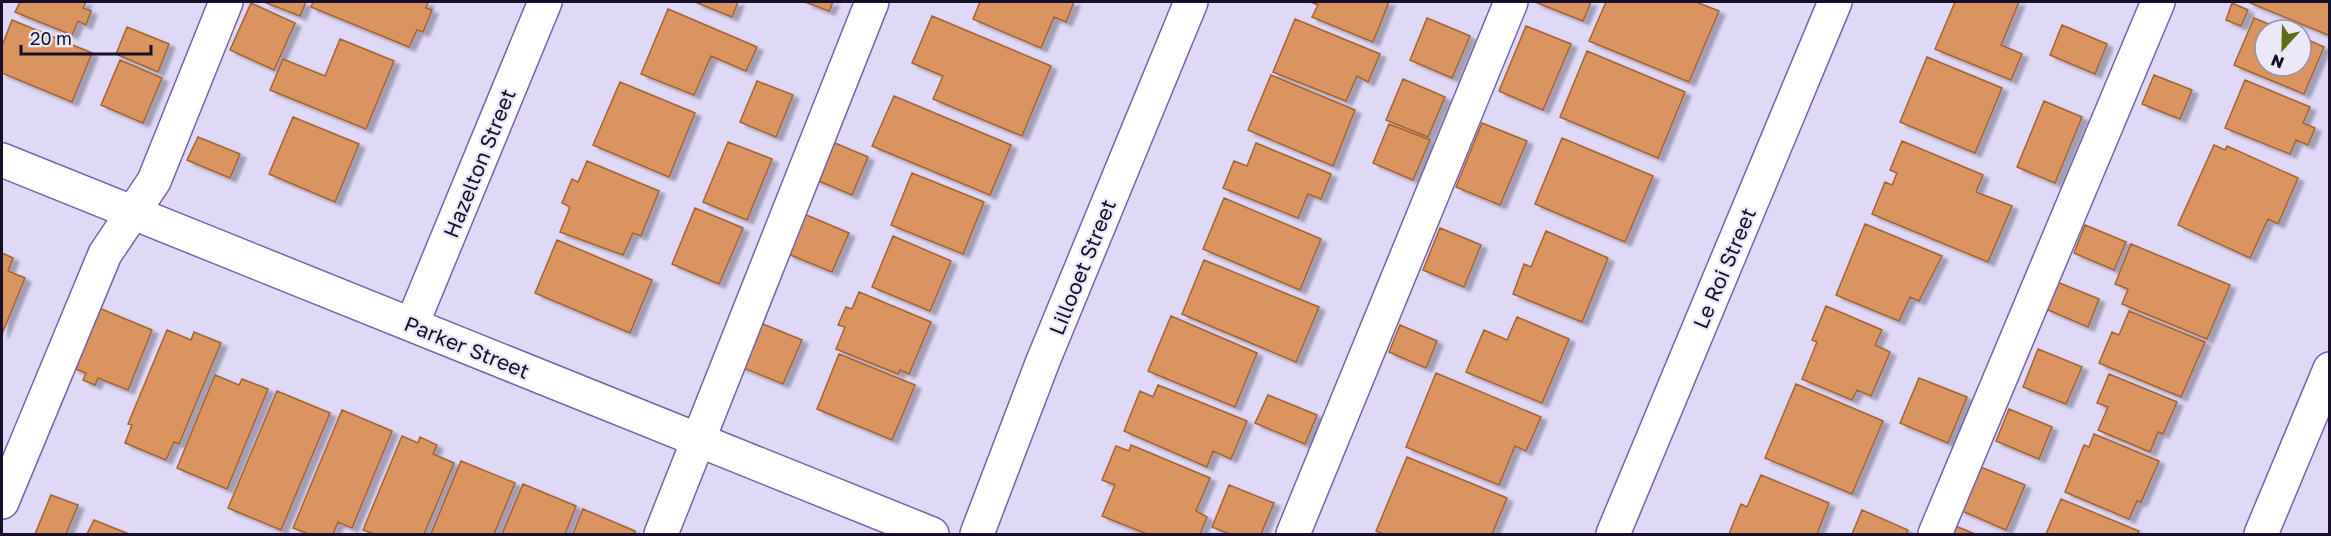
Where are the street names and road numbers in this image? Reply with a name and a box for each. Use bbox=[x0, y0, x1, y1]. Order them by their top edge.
street label: Hazelton Street bbox=[437, 85, 521, 241]
street label: Lillooet Street bbox=[1043, 195, 1121, 339]
street label: Le Roi Street bbox=[1687, 204, 1761, 332]
street label: Parker Street bbox=[401, 310, 533, 384]

